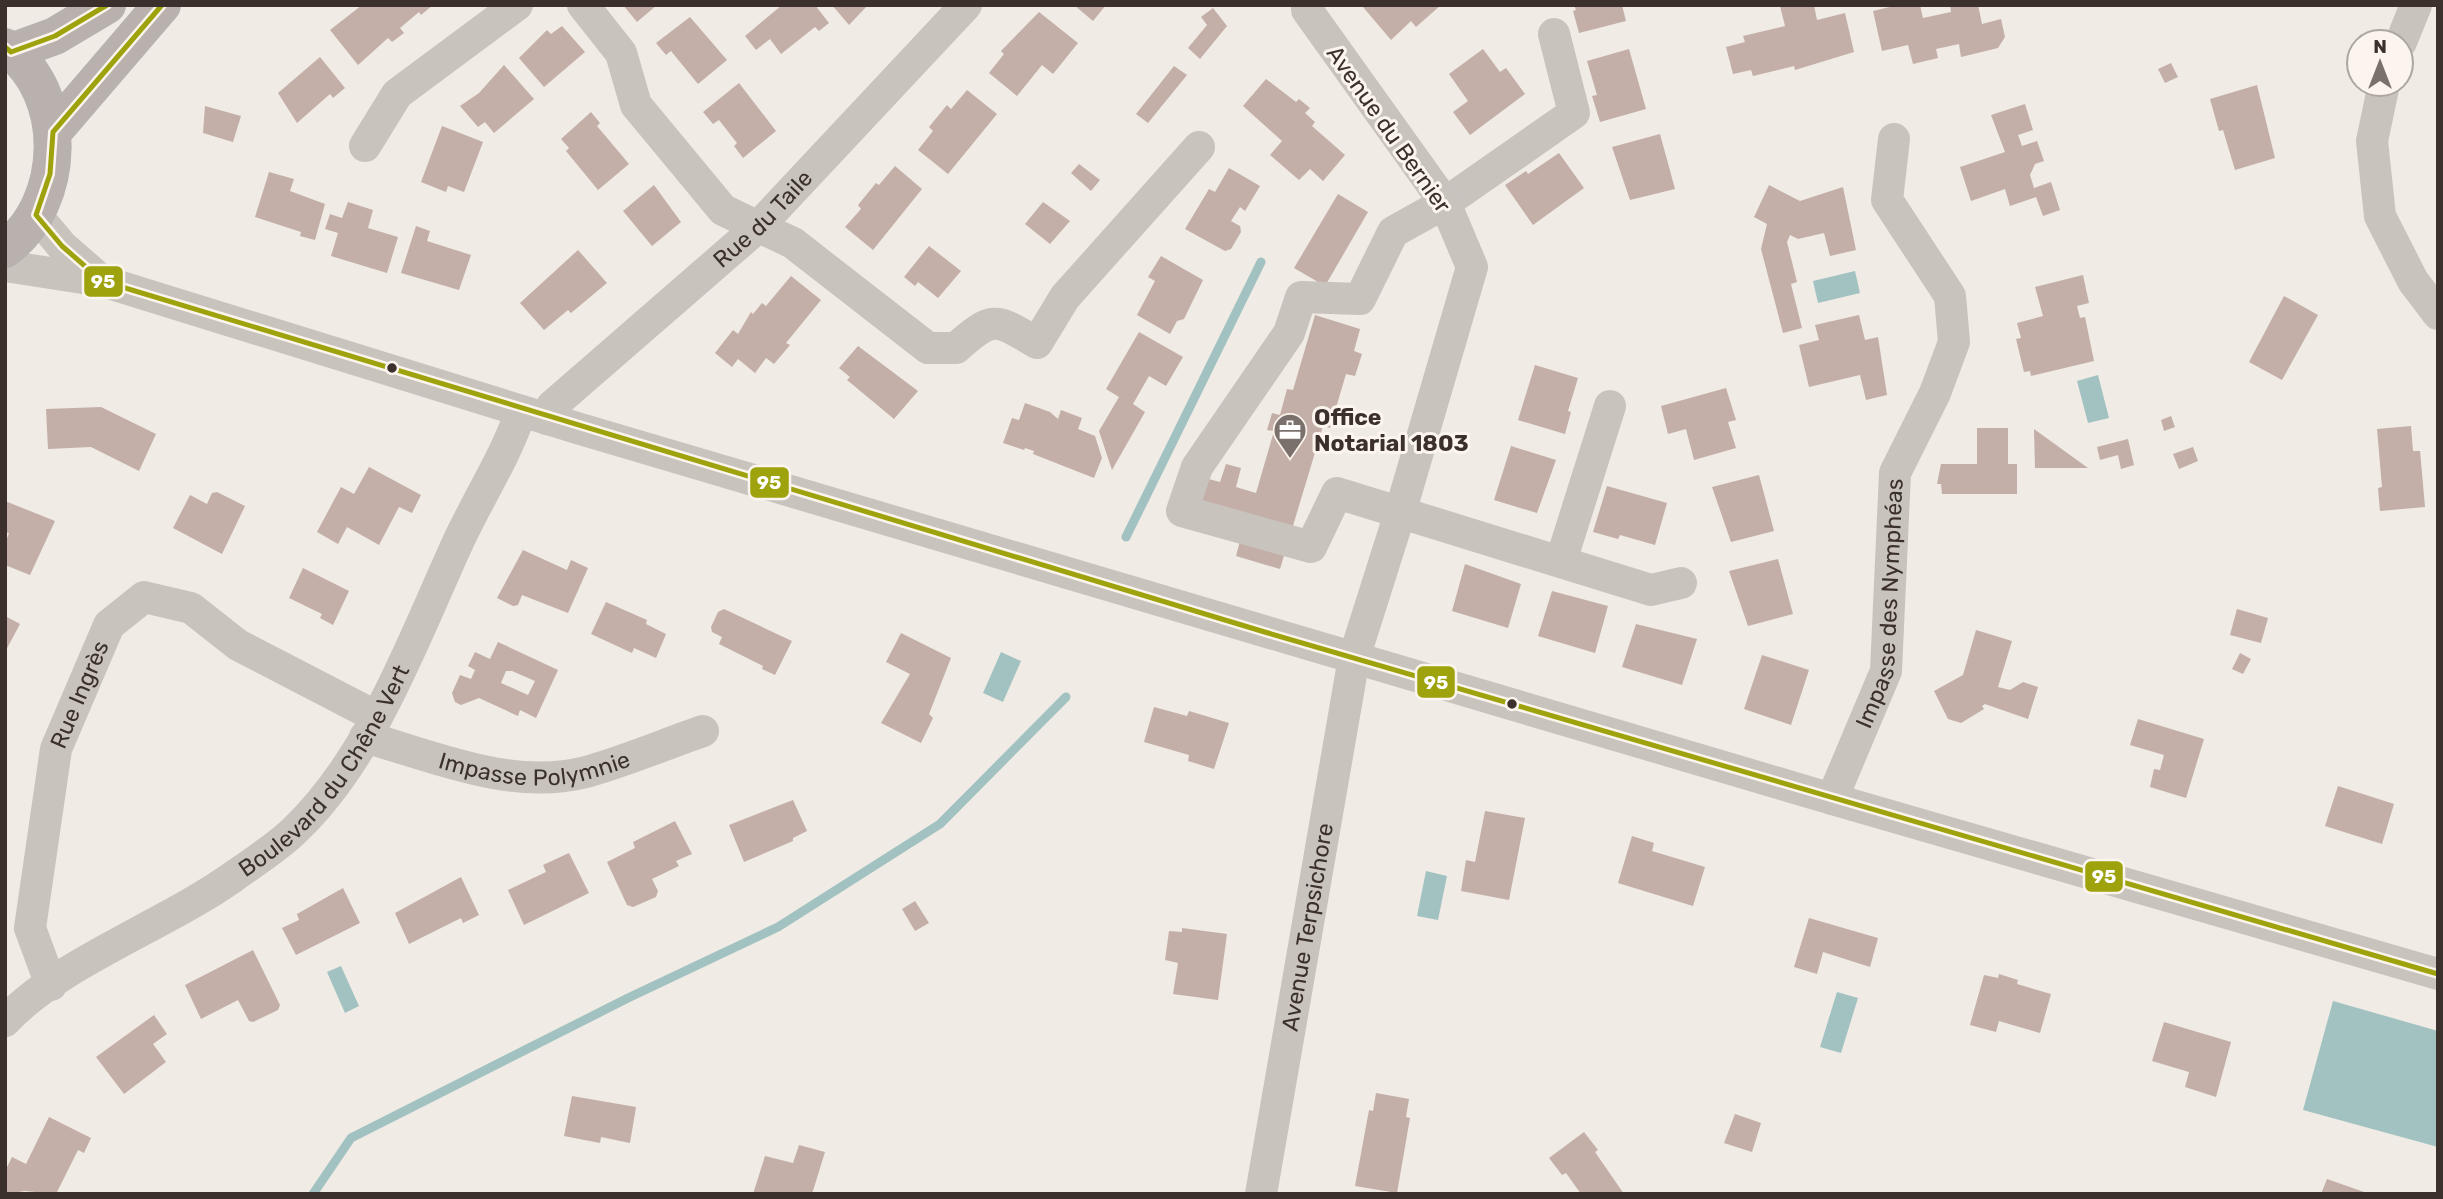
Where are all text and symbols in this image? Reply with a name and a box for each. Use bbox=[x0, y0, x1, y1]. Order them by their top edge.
north arrow bbox=[2345, 28, 2415, 98]
text: N bbox=[2373, 35, 2387, 58]
street label: Avenue du Bernier bbox=[1321, 40, 1457, 218]
street label: Rue du Taile bbox=[707, 164, 818, 274]
line badge: 95 bbox=[83, 265, 124, 298]
text: 95 bbox=[91, 270, 115, 293]
unlabelled marker bbox=[385, 361, 399, 375]
place label: Office Notarial 1803 bbox=[1314, 403, 1469, 457]
office icon: Office Notarial 1803 bbox=[1271, 411, 1309, 460]
line badge: 95 bbox=[749, 466, 790, 499]
text: 95 bbox=[757, 471, 781, 494]
street label: Impasse des Nymphéas bbox=[1850, 478, 1909, 732]
street label: Rue Ingrès bbox=[44, 636, 115, 753]
street label: Boulevard du Chêne Vert bbox=[233, 660, 415, 883]
line badge: 95 bbox=[1416, 665, 1456, 699]
text: 95 bbox=[1424, 671, 1448, 694]
unlabelled marker bbox=[1505, 697, 1519, 711]
street label: Impasse Polymnie bbox=[436, 745, 634, 792]
street label: Avenue Terpsichore bbox=[1276, 821, 1339, 1033]
line badge: 95 bbox=[2084, 860, 2124, 893]
text: 95 bbox=[2092, 865, 2116, 888]

